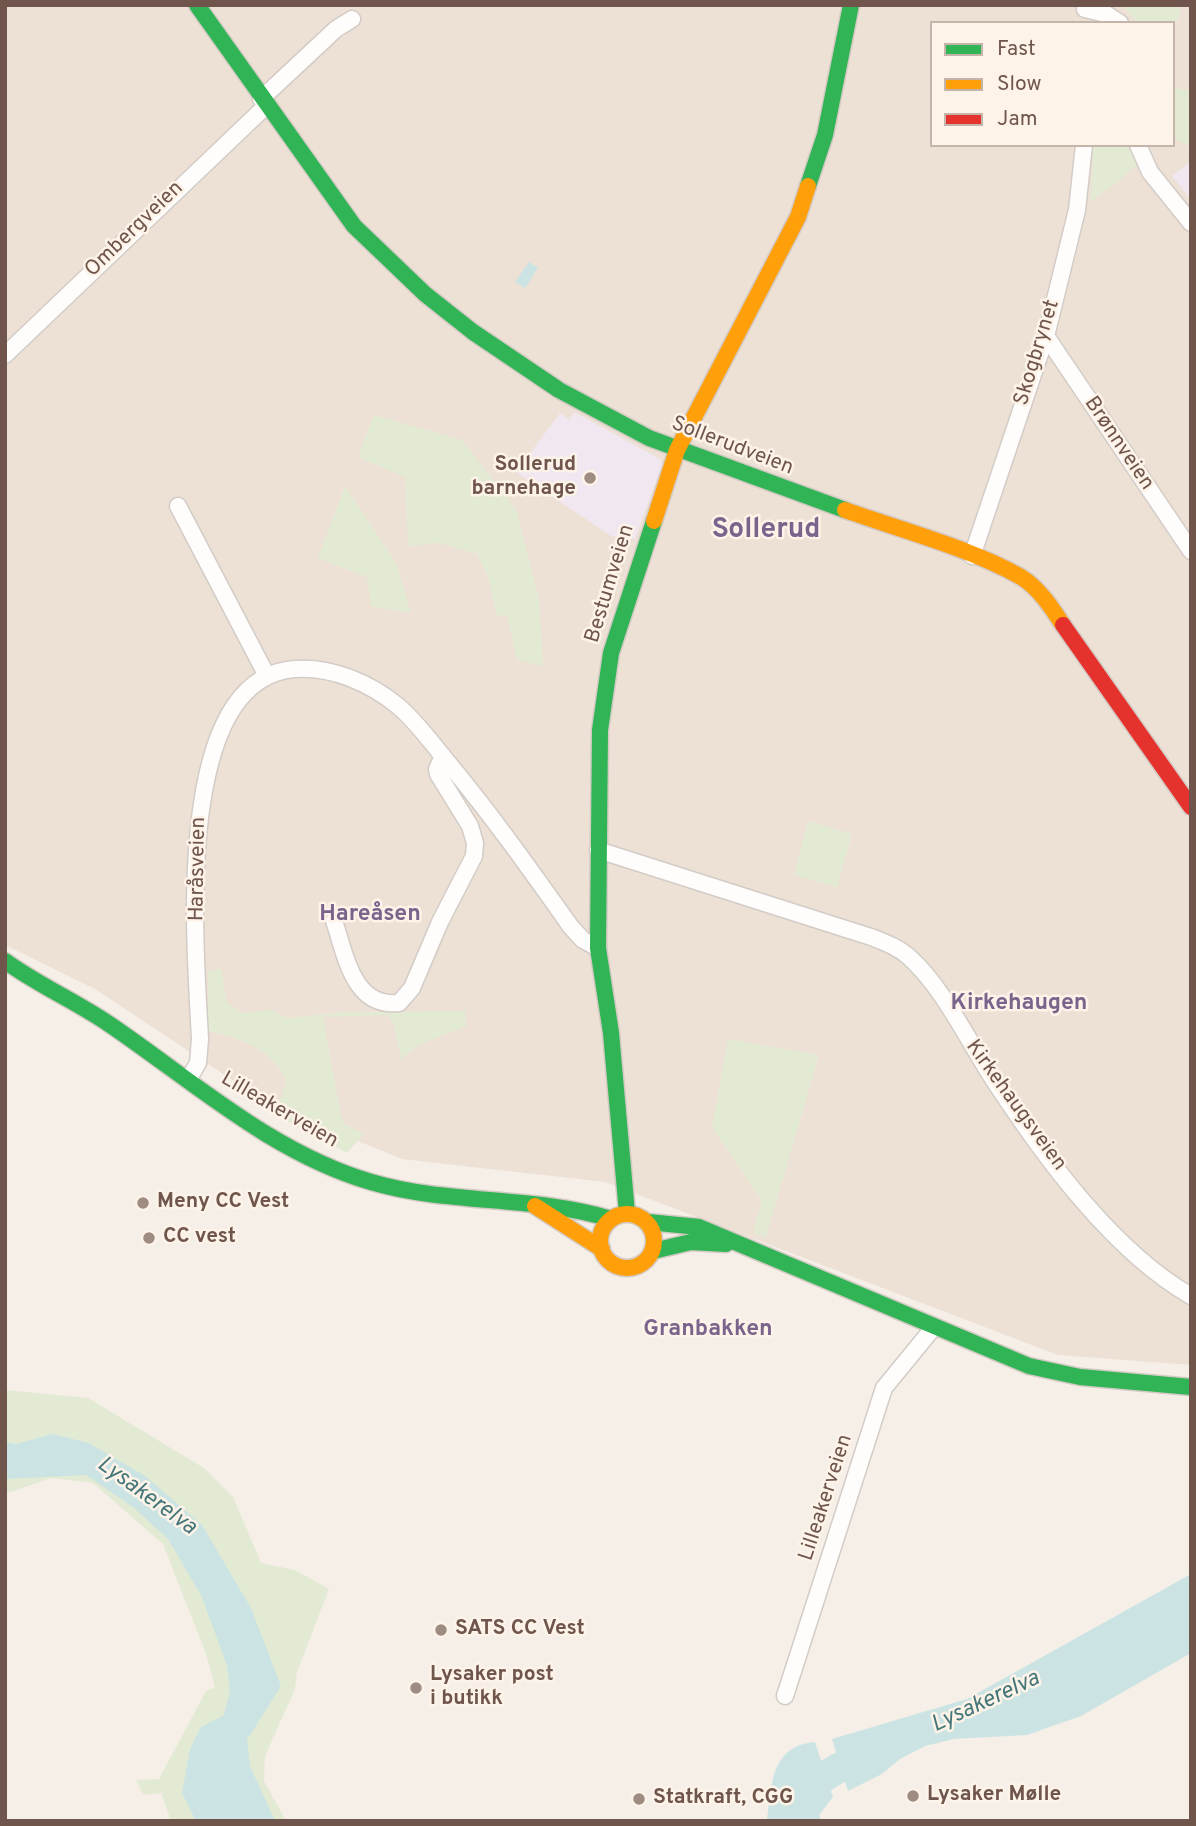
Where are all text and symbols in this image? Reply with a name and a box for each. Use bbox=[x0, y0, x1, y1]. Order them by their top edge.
legend bbox=[930, 21, 1175, 147]
text: Fast bbox=[997, 36, 1036, 63]
text: Slow bbox=[997, 71, 1042, 98]
text: Jam bbox=[997, 106, 1038, 133]
street label: Ombergveien bbox=[81, 177, 189, 283]
street label: Skogbrynet bbox=[1010, 297, 1066, 409]
street label: Brønnveien bbox=[1077, 392, 1159, 496]
street label: Sollerudveien bbox=[667, 412, 797, 482]
place label: Sollerud barnehage bbox=[471, 453, 576, 503]
marker: Sollerud barnehage bbox=[582, 470, 598, 486]
district label: Sollerud bbox=[712, 514, 820, 548]
street label: Bestumveien bbox=[581, 522, 641, 646]
street label: Haråsveien bbox=[185, 817, 213, 921]
district label: Hareåsen bbox=[319, 901, 421, 929]
district label: Kirkehaugen bbox=[951, 990, 1087, 1018]
street label: Kirkehaugsveien bbox=[959, 1036, 1071, 1176]
street label: Lilleakerveien bbox=[216, 1067, 342, 1155]
place label: Meny CC Vest bbox=[157, 1190, 289, 1216]
marker: Meny CC Vest bbox=[135, 1195, 151, 1211]
place label: CC vest bbox=[163, 1225, 236, 1251]
marker: CC vest bbox=[141, 1230, 157, 1246]
district label: Granbakken bbox=[643, 1316, 773, 1344]
street label: Lilleakerveien bbox=[795, 1432, 859, 1564]
water label: Lysakerelva bbox=[91, 1452, 201, 1542]
place label: SATS CC Vest bbox=[455, 1617, 585, 1643]
marker: SATS CC Vest bbox=[433, 1622, 449, 1638]
place label: Lysaker post i butikk bbox=[430, 1663, 554, 1713]
water label: Lysakerelva bbox=[927, 1666, 1045, 1740]
marker: Lysaker post i butikk bbox=[408, 1680, 424, 1696]
place label: Lysaker Mølle bbox=[927, 1783, 1061, 1809]
place label: Statkraft, CGG bbox=[653, 1786, 793, 1812]
marker: Lysaker Mølle bbox=[905, 1788, 921, 1804]
marker: Statkraft, CGG bbox=[631, 1791, 647, 1807]

